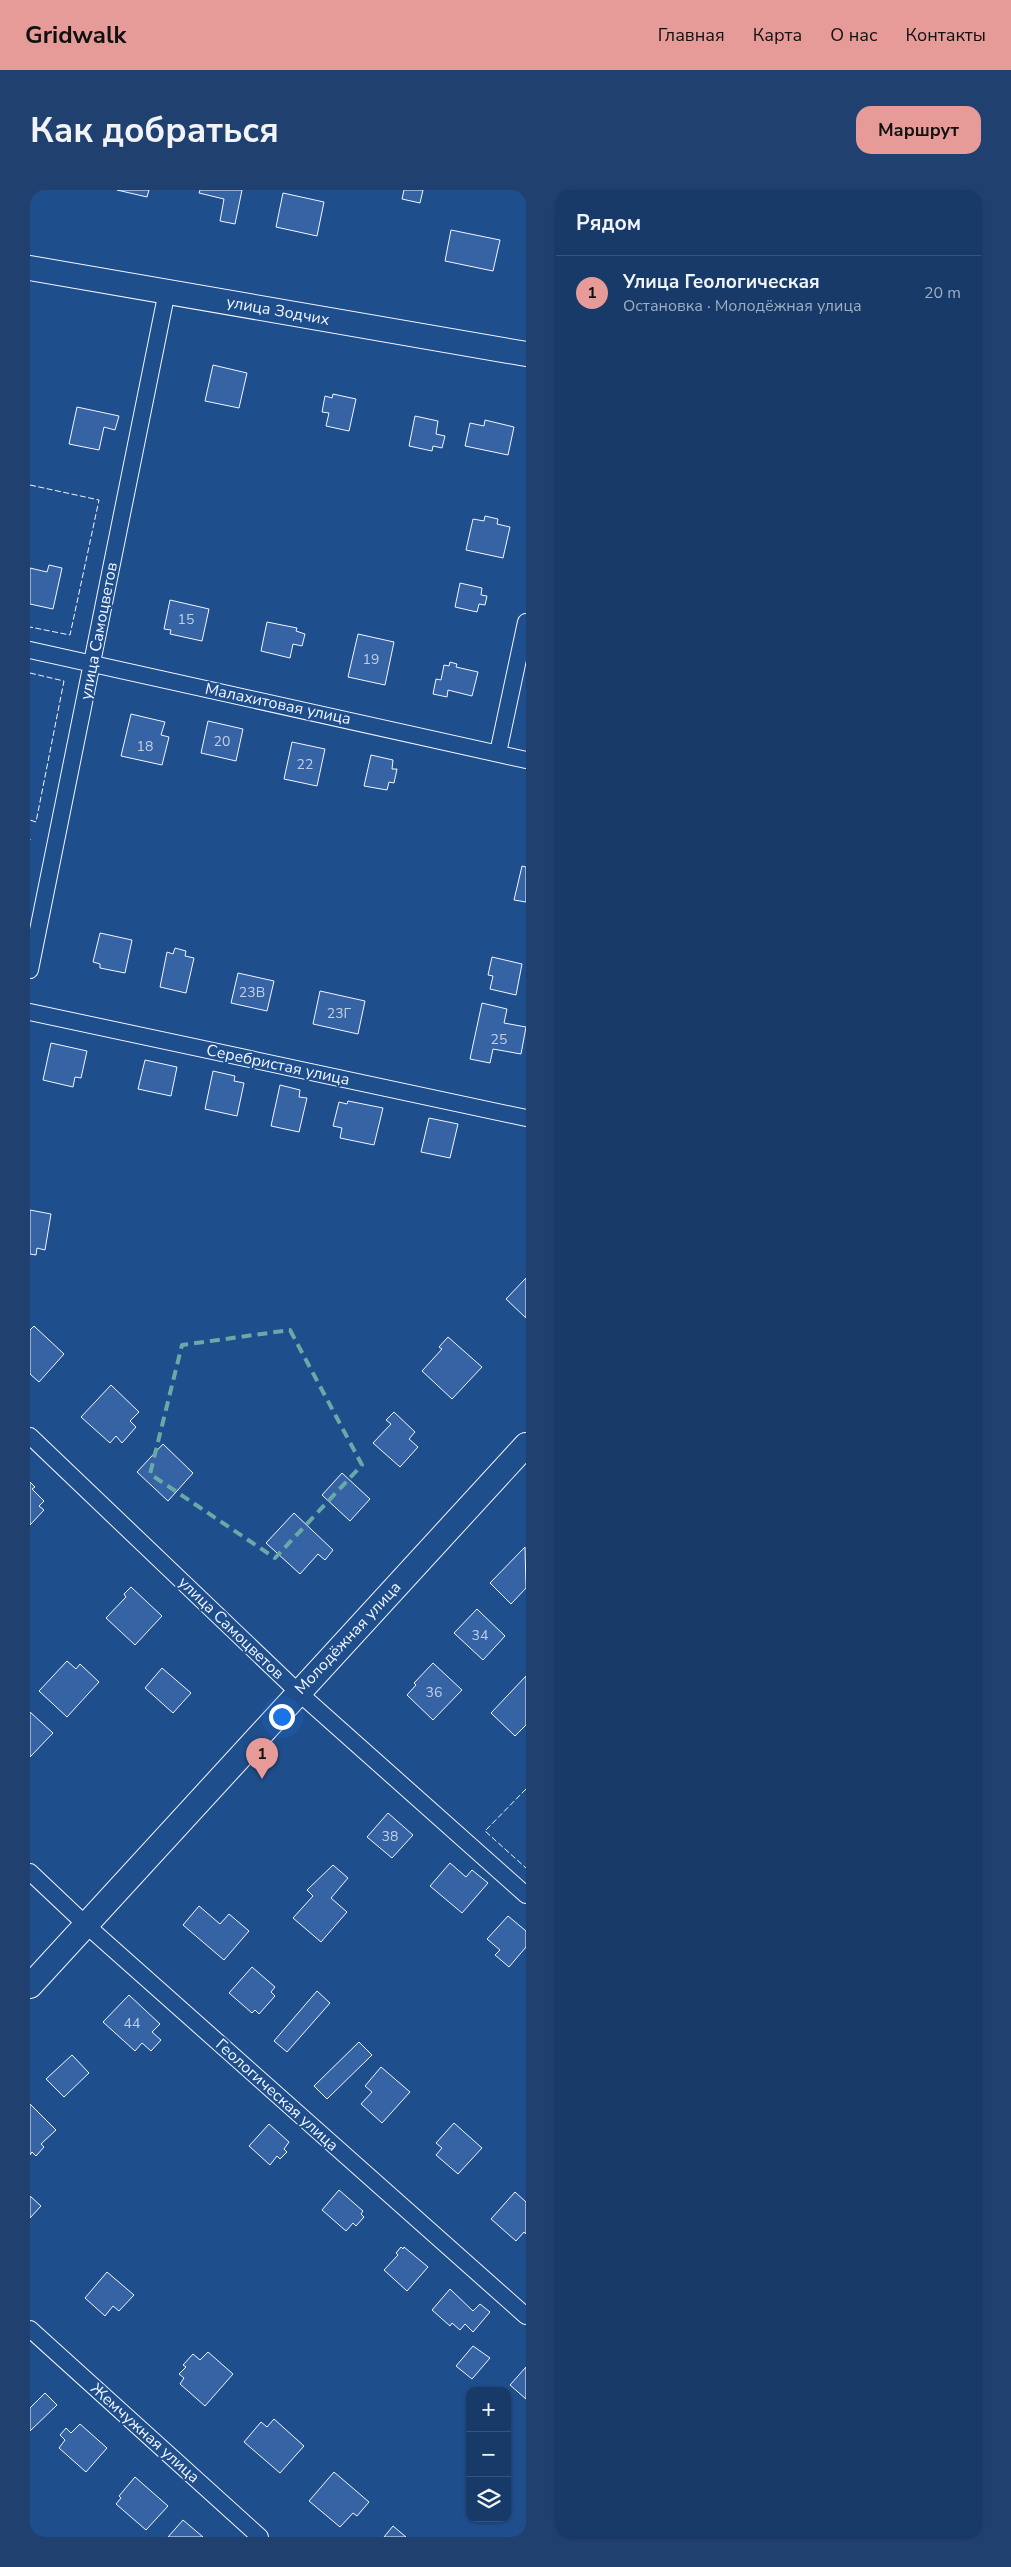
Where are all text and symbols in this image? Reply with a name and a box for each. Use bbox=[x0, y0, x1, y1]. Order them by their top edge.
text: Gridwalk bbox=[25, 19, 126, 51]
text: Главная bbox=[658, 23, 725, 47]
text: Карта bbox=[753, 23, 802, 47]
text: О нас bbox=[830, 23, 878, 47]
text: Контакты bbox=[906, 23, 986, 47]
button: Маршрут bbox=[856, 106, 981, 154]
text: Как добраться bbox=[30, 107, 279, 154]
text: Рядом bbox=[576, 209, 641, 237]
text: Улица Геологическая bbox=[623, 269, 820, 295]
text: 1 bbox=[587, 282, 597, 304]
text: 20 m bbox=[924, 282, 961, 304]
street label: улица Зодчих bbox=[225, 291, 332, 331]
text: Остановка · Молодёжная улица bbox=[623, 295, 862, 317]
street label: улица Самоцветов bbox=[75, 560, 123, 702]
house number: 15 bbox=[178, 610, 194, 629]
house number: 19 bbox=[363, 650, 379, 669]
street label: Малахитовая улица bbox=[203, 678, 353, 730]
house number: 20 bbox=[214, 732, 230, 751]
house number: 18 bbox=[137, 737, 153, 756]
house number: 22 bbox=[297, 755, 313, 774]
house number: 23В bbox=[239, 983, 265, 1002]
house number: 23Г bbox=[327, 1004, 352, 1023]
house number: 25 bbox=[491, 1030, 507, 1049]
street label: Серебристая улица bbox=[204, 1039, 352, 1091]
street label: улица Самоцветов bbox=[173, 1572, 289, 1685]
street label: Молодёжная улица bbox=[290, 1577, 406, 1699]
house number: 34 bbox=[472, 1626, 488, 1645]
house number: 36 bbox=[426, 1683, 442, 1702]
your location bbox=[269, 1704, 295, 1730]
pin: 1 bbox=[246, 1738, 278, 1779]
house number: 38 bbox=[382, 1827, 398, 1846]
house number: 44 bbox=[124, 2014, 140, 2033]
street label: Геологическая улица bbox=[211, 2034, 343, 2156]
street label: Жемчужная улица bbox=[86, 2378, 204, 2488]
map controls bbox=[466, 2387, 511, 2522]
button: + bbox=[466, 2387, 511, 2432]
button: − bbox=[466, 2432, 511, 2477]
button: layers bbox=[466, 2477, 511, 2522]

